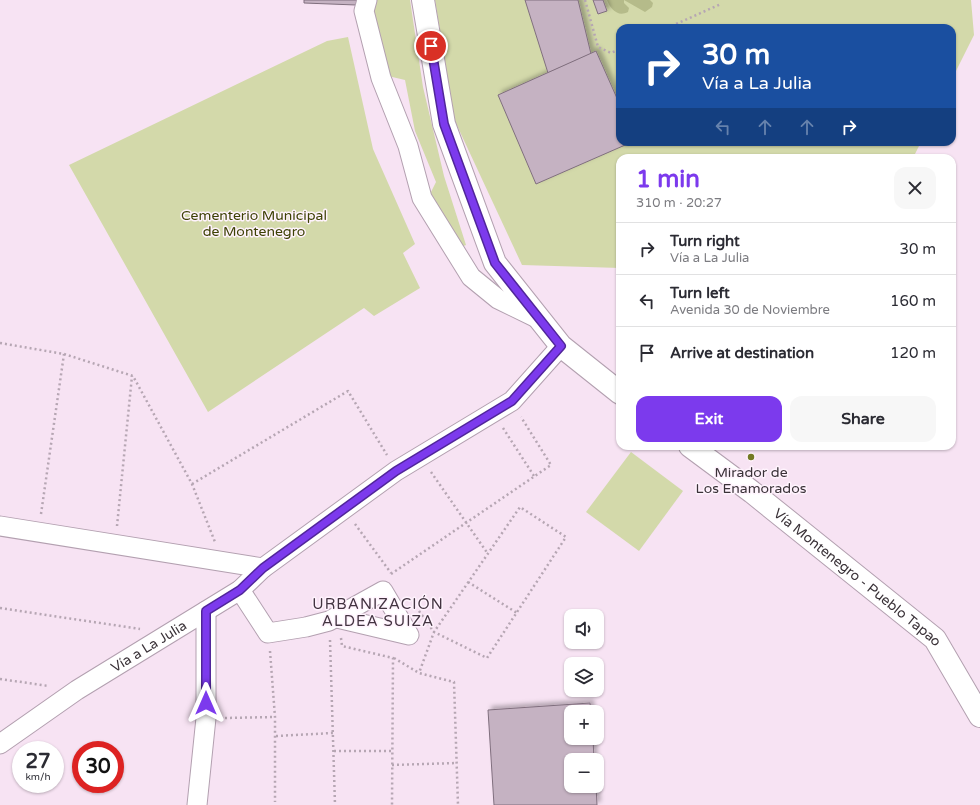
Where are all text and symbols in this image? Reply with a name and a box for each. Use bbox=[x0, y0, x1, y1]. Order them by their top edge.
pin bbox=[414, 29, 448, 63]
icon: arrive bbox=[420, 35, 442, 57]
text: 30 m bbox=[702, 38, 770, 72]
icon: right bbox=[636, 40, 688, 92]
text: Vía a La Julia bbox=[702, 72, 812, 94]
icon: left bbox=[712, 116, 734, 138]
icon: ahead bbox=[754, 116, 776, 138]
icon: ahead bbox=[796, 116, 818, 138]
icon: right bbox=[838, 116, 860, 138]
text: 1 min bbox=[636, 165, 700, 194]
button: close bbox=[894, 167, 936, 209]
text: 310 m · 20:27 bbox=[636, 195, 722, 211]
park label: Cementerio Municipal de Montenegro bbox=[181, 207, 327, 240]
text: Turn right bbox=[670, 232, 740, 250]
icon: right bbox=[636, 238, 658, 260]
text: 30 m bbox=[899, 240, 936, 258]
text: Vía a La Julia bbox=[670, 250, 749, 266]
text: Turn left bbox=[670, 284, 730, 302]
icon: left bbox=[636, 290, 658, 312]
text: 160 m bbox=[890, 292, 936, 310]
text: Avenida 30 de Noviembre bbox=[670, 302, 830, 318]
icon: arrive bbox=[636, 342, 658, 364]
text: Arrive at destination bbox=[670, 344, 814, 362]
text: 120 m bbox=[890, 344, 936, 362]
button: Exit bbox=[636, 396, 782, 442]
button: Share bbox=[790, 396, 936, 442]
marker: Mirador de Los Enamorados bbox=[746, 452, 756, 462]
place label: Mirador de Los Enamorados bbox=[696, 464, 807, 497]
street label: Vía Montenegro - Pueblo Tapao bbox=[770, 505, 945, 649]
district label: URBANIZACIÓN ALDEA SUIZA bbox=[312, 595, 444, 630]
map controls bbox=[564, 609, 604, 793]
button: sound bbox=[564, 609, 604, 649]
street label: Vía a La Julia bbox=[108, 617, 190, 676]
button: layers bbox=[564, 657, 604, 697]
position arrow bbox=[185, 682, 227, 724]
button: + bbox=[564, 705, 604, 745]
speed limit sign: 30 bbox=[72, 741, 124, 793]
text: 27 bbox=[25, 750, 51, 774]
button: − bbox=[564, 753, 604, 793]
text: km/h bbox=[25, 771, 51, 783]

